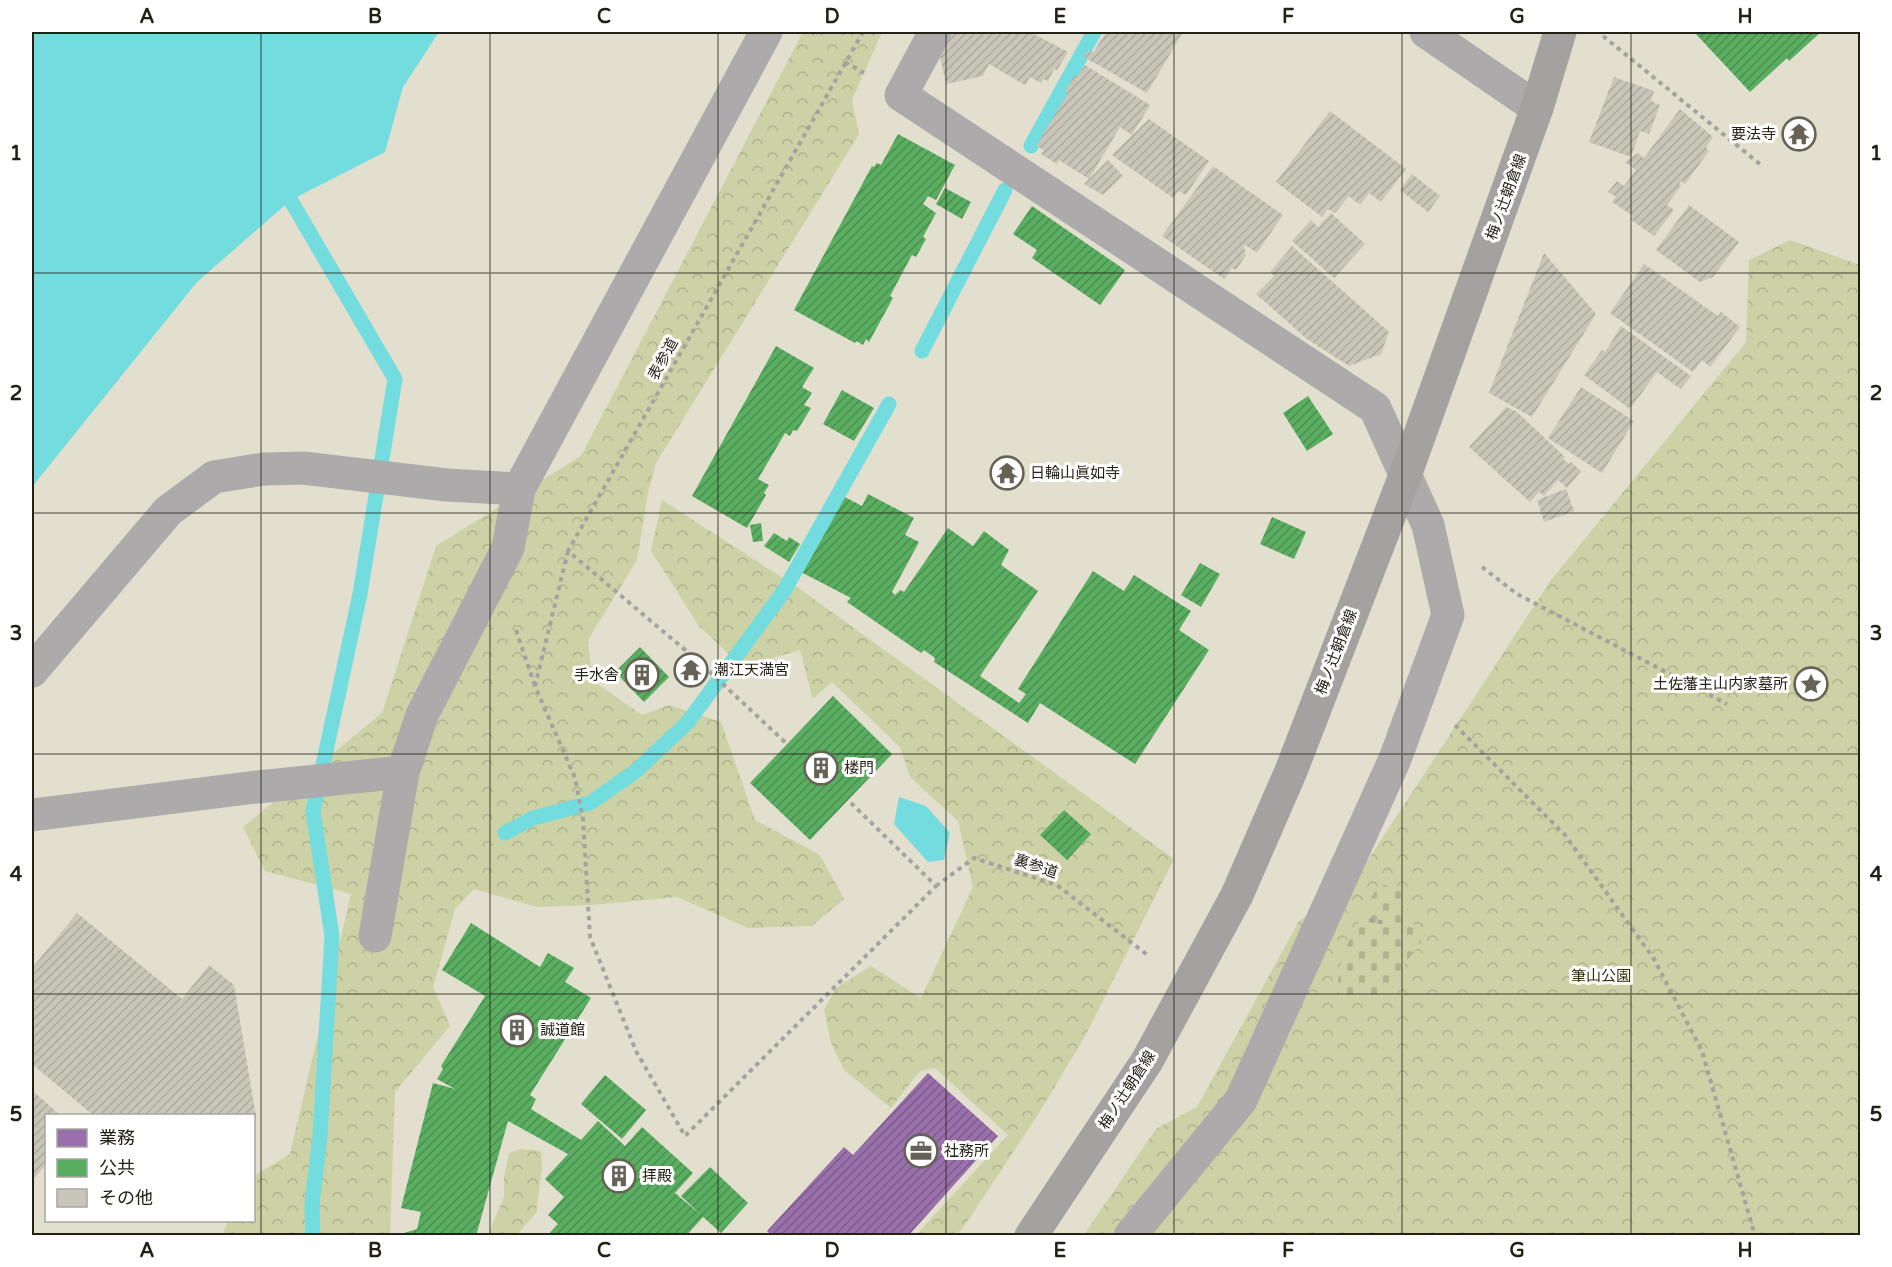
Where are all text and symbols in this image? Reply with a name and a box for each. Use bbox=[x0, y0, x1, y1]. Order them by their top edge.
text: A bbox=[140, 5, 155, 29]
text: B bbox=[368, 5, 382, 29]
text: C bbox=[597, 5, 611, 29]
text: D bbox=[824, 5, 840, 29]
text: E bbox=[1054, 5, 1067, 29]
text: F bbox=[1282, 5, 1294, 29]
text: G bbox=[1509, 5, 1525, 29]
text: H bbox=[1737, 5, 1753, 29]
temple icon: 要法寺 bbox=[1781, 116, 1817, 152]
place label: 要法寺 bbox=[1731, 125, 1776, 143]
text: 1 bbox=[10, 142, 22, 166]
text: 1 bbox=[1870, 142, 1882, 166]
street label: 梅ノ辻朝倉線 bbox=[1482, 152, 1530, 242]
street label: 表参道 bbox=[644, 335, 682, 383]
text: 2 bbox=[10, 382, 22, 406]
text: 2 bbox=[1870, 382, 1882, 406]
temple icon: 日輪山眞如寺 bbox=[989, 455, 1025, 491]
place label: 日輪山眞如寺 bbox=[1030, 464, 1120, 482]
street label: 梅ノ辻朝倉線 bbox=[1311, 607, 1361, 697]
text: 3 bbox=[10, 622, 22, 646]
text: 3 bbox=[1870, 622, 1882, 646]
temple icon: 潮江天満宮 bbox=[673, 652, 709, 688]
building icon: 手水舎 bbox=[624, 657, 660, 693]
place label: 潮江天満宮 bbox=[714, 661, 789, 679]
place label: 手水舎 bbox=[574, 666, 619, 684]
place icon: 土佐藩主山内家墓所 bbox=[1793, 666, 1829, 702]
place label: 土佐藩主山内家墓所 bbox=[1653, 675, 1788, 693]
building icon: 楼門 bbox=[803, 750, 839, 786]
place label: 楼門 bbox=[844, 759, 874, 777]
street label: 裏参道 bbox=[1012, 850, 1060, 882]
text: 4 bbox=[10, 863, 23, 887]
text: 4 bbox=[1870, 863, 1883, 887]
park label: 筆山公園 bbox=[1571, 967, 1631, 985]
building icon: 誠道館 bbox=[499, 1012, 535, 1048]
place label: 誠道館 bbox=[540, 1021, 585, 1039]
street label: 梅ノ辻朝倉線 bbox=[1095, 1047, 1159, 1133]
text: 5 bbox=[10, 1103, 22, 1127]
text: 5 bbox=[1870, 1103, 1882, 1127]
legend bbox=[45, 1114, 255, 1222]
text: 業務 bbox=[99, 1127, 135, 1149]
office icon: 社務所 bbox=[903, 1133, 939, 1169]
place label: 社務所 bbox=[944, 1142, 989, 1160]
text: 公共 bbox=[99, 1157, 135, 1179]
building icon: 拝殿 bbox=[601, 1158, 637, 1194]
place label: 拝殿 bbox=[642, 1167, 672, 1185]
text: その他 bbox=[99, 1187, 153, 1209]
text: A bbox=[140, 1239, 155, 1263]
text: B bbox=[368, 1239, 382, 1263]
text: C bbox=[597, 1239, 611, 1263]
text: D bbox=[824, 1239, 840, 1263]
text: E bbox=[1054, 1239, 1067, 1263]
text: F bbox=[1282, 1239, 1294, 1263]
text: G bbox=[1509, 1239, 1525, 1263]
text: H bbox=[1737, 1239, 1753, 1263]

